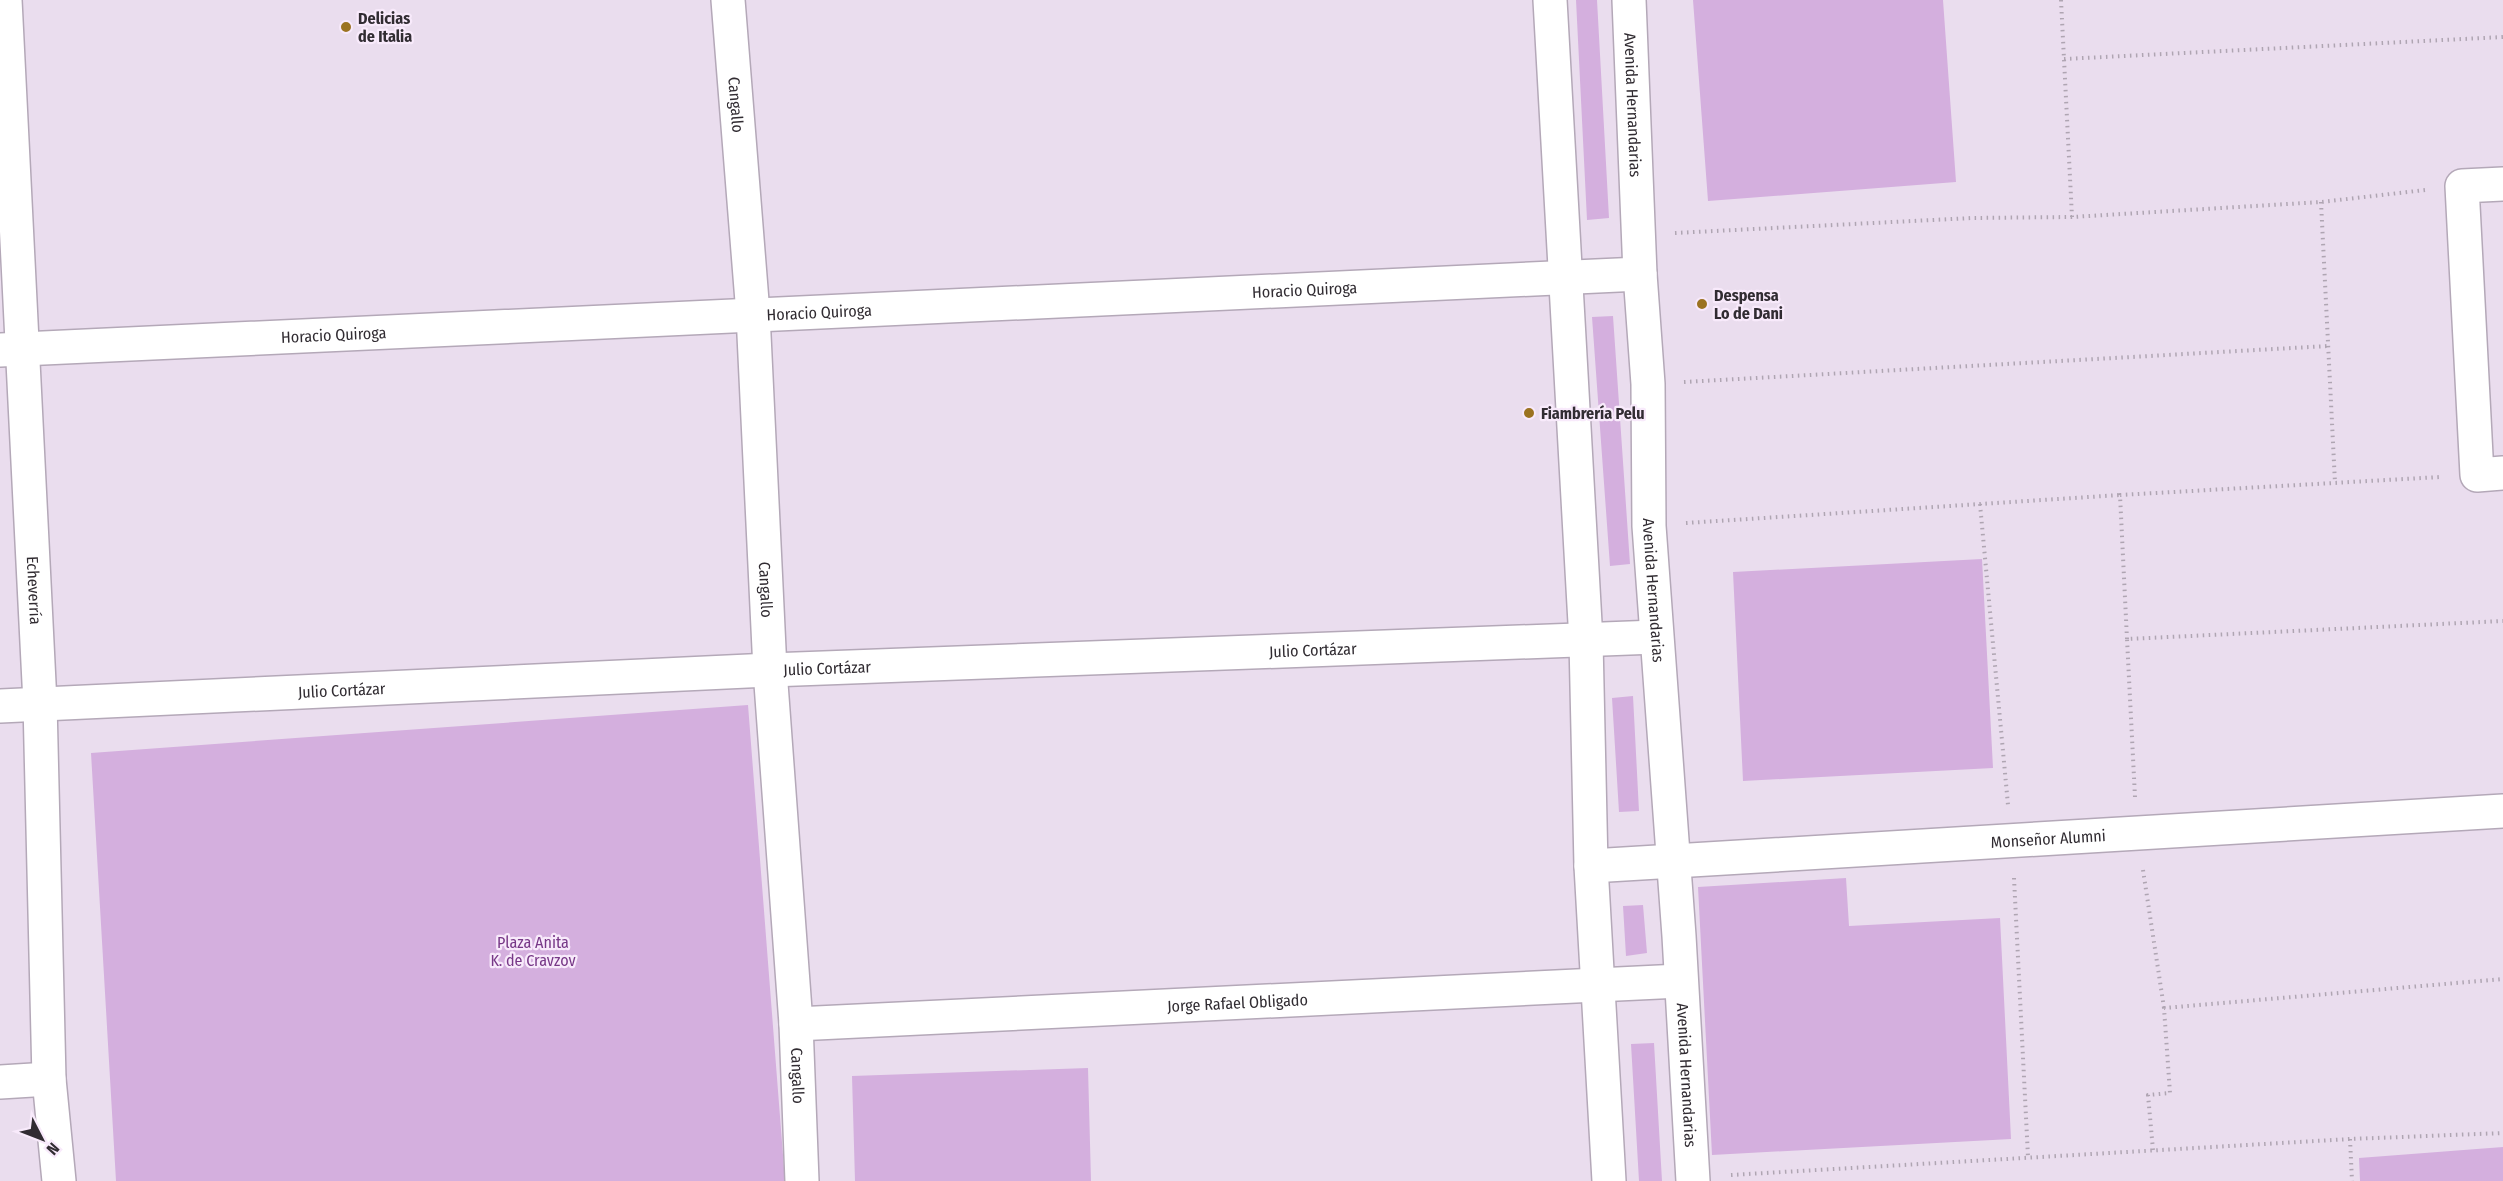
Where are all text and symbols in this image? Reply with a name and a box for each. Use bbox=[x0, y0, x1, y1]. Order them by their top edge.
place label: Delicias de Italia bbox=[358, 9, 412, 46]
marker: Delicias de Italia bbox=[339, 20, 353, 34]
street label: Avenida Hernandarias bbox=[1620, 32, 1645, 178]
street label: Cangallo bbox=[724, 76, 748, 133]
street label: Horacio Quiroga bbox=[1252, 278, 1358, 302]
place label: Despensa Lo de Dani bbox=[1714, 286, 1783, 323]
marker: Despensa Lo de Dani bbox=[1695, 297, 1709, 311]
street label: Horacio Quiroga bbox=[766, 301, 872, 324]
street label: Horacio Quiroga bbox=[281, 323, 387, 347]
place label: Fiambrería Pelu bbox=[1541, 404, 1645, 423]
marker: Fiambrería Pelu bbox=[1522, 406, 1536, 420]
street label: Avenida Hernandarias bbox=[1639, 518, 1668, 663]
street label: Echeverría bbox=[23, 556, 45, 625]
street label: Cangallo bbox=[755, 561, 776, 618]
street label: Julio Cortázar bbox=[1269, 639, 1357, 661]
street label: Julio Cortázar bbox=[783, 657, 872, 679]
street label: Julio Cortázar bbox=[297, 679, 386, 702]
street label: Monseñor Alumni bbox=[1990, 826, 2106, 852]
park label: Plaza Anita K. de Cravzov bbox=[490, 933, 576, 970]
street label: Jorge Rafael Obligado bbox=[1167, 990, 1308, 1016]
street label: Avenida Hernandarias bbox=[1673, 1002, 1700, 1148]
street label: Cangallo bbox=[787, 1047, 808, 1104]
north arrow bbox=[12, 1109, 72, 1169]
text: N bbox=[43, 1139, 63, 1159]

